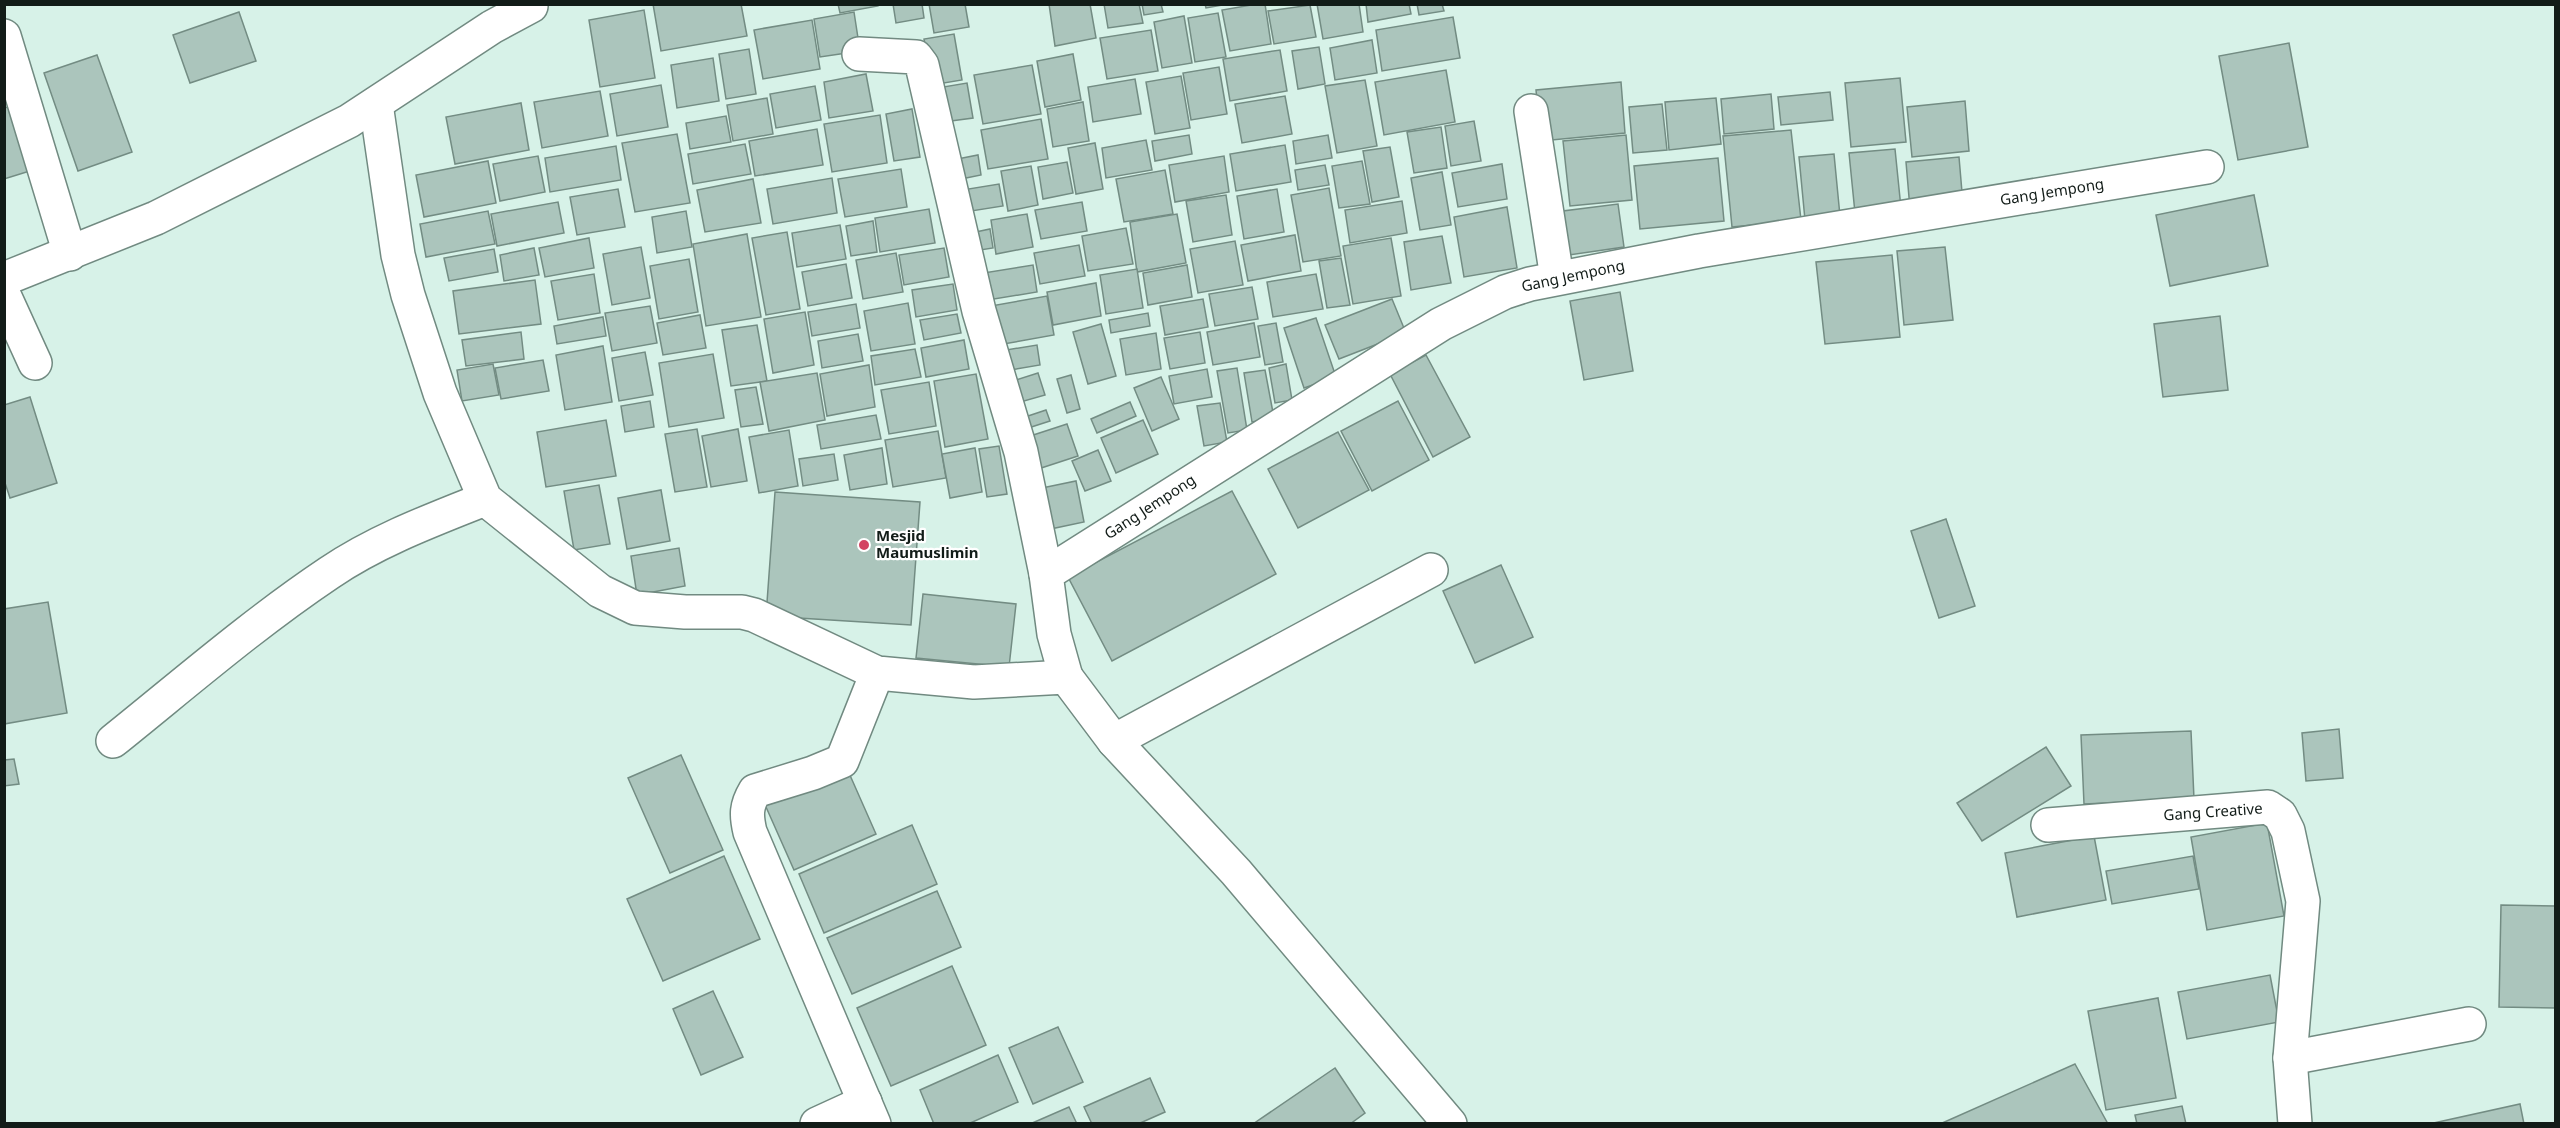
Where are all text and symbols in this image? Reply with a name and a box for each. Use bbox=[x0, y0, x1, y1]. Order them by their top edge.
street label: Gang Jempong bbox=[1998, 173, 2105, 209]
street label: Gang Jempong bbox=[1519, 254, 1626, 296]
street label: Gang Jempong bbox=[1100, 469, 1199, 543]
place label: Mesjid Maumuslimin bbox=[876, 525, 979, 562]
marker: Mesjid Maumuslimin bbox=[857, 538, 871, 552]
street label: Gang Creative bbox=[2163, 798, 2263, 824]

